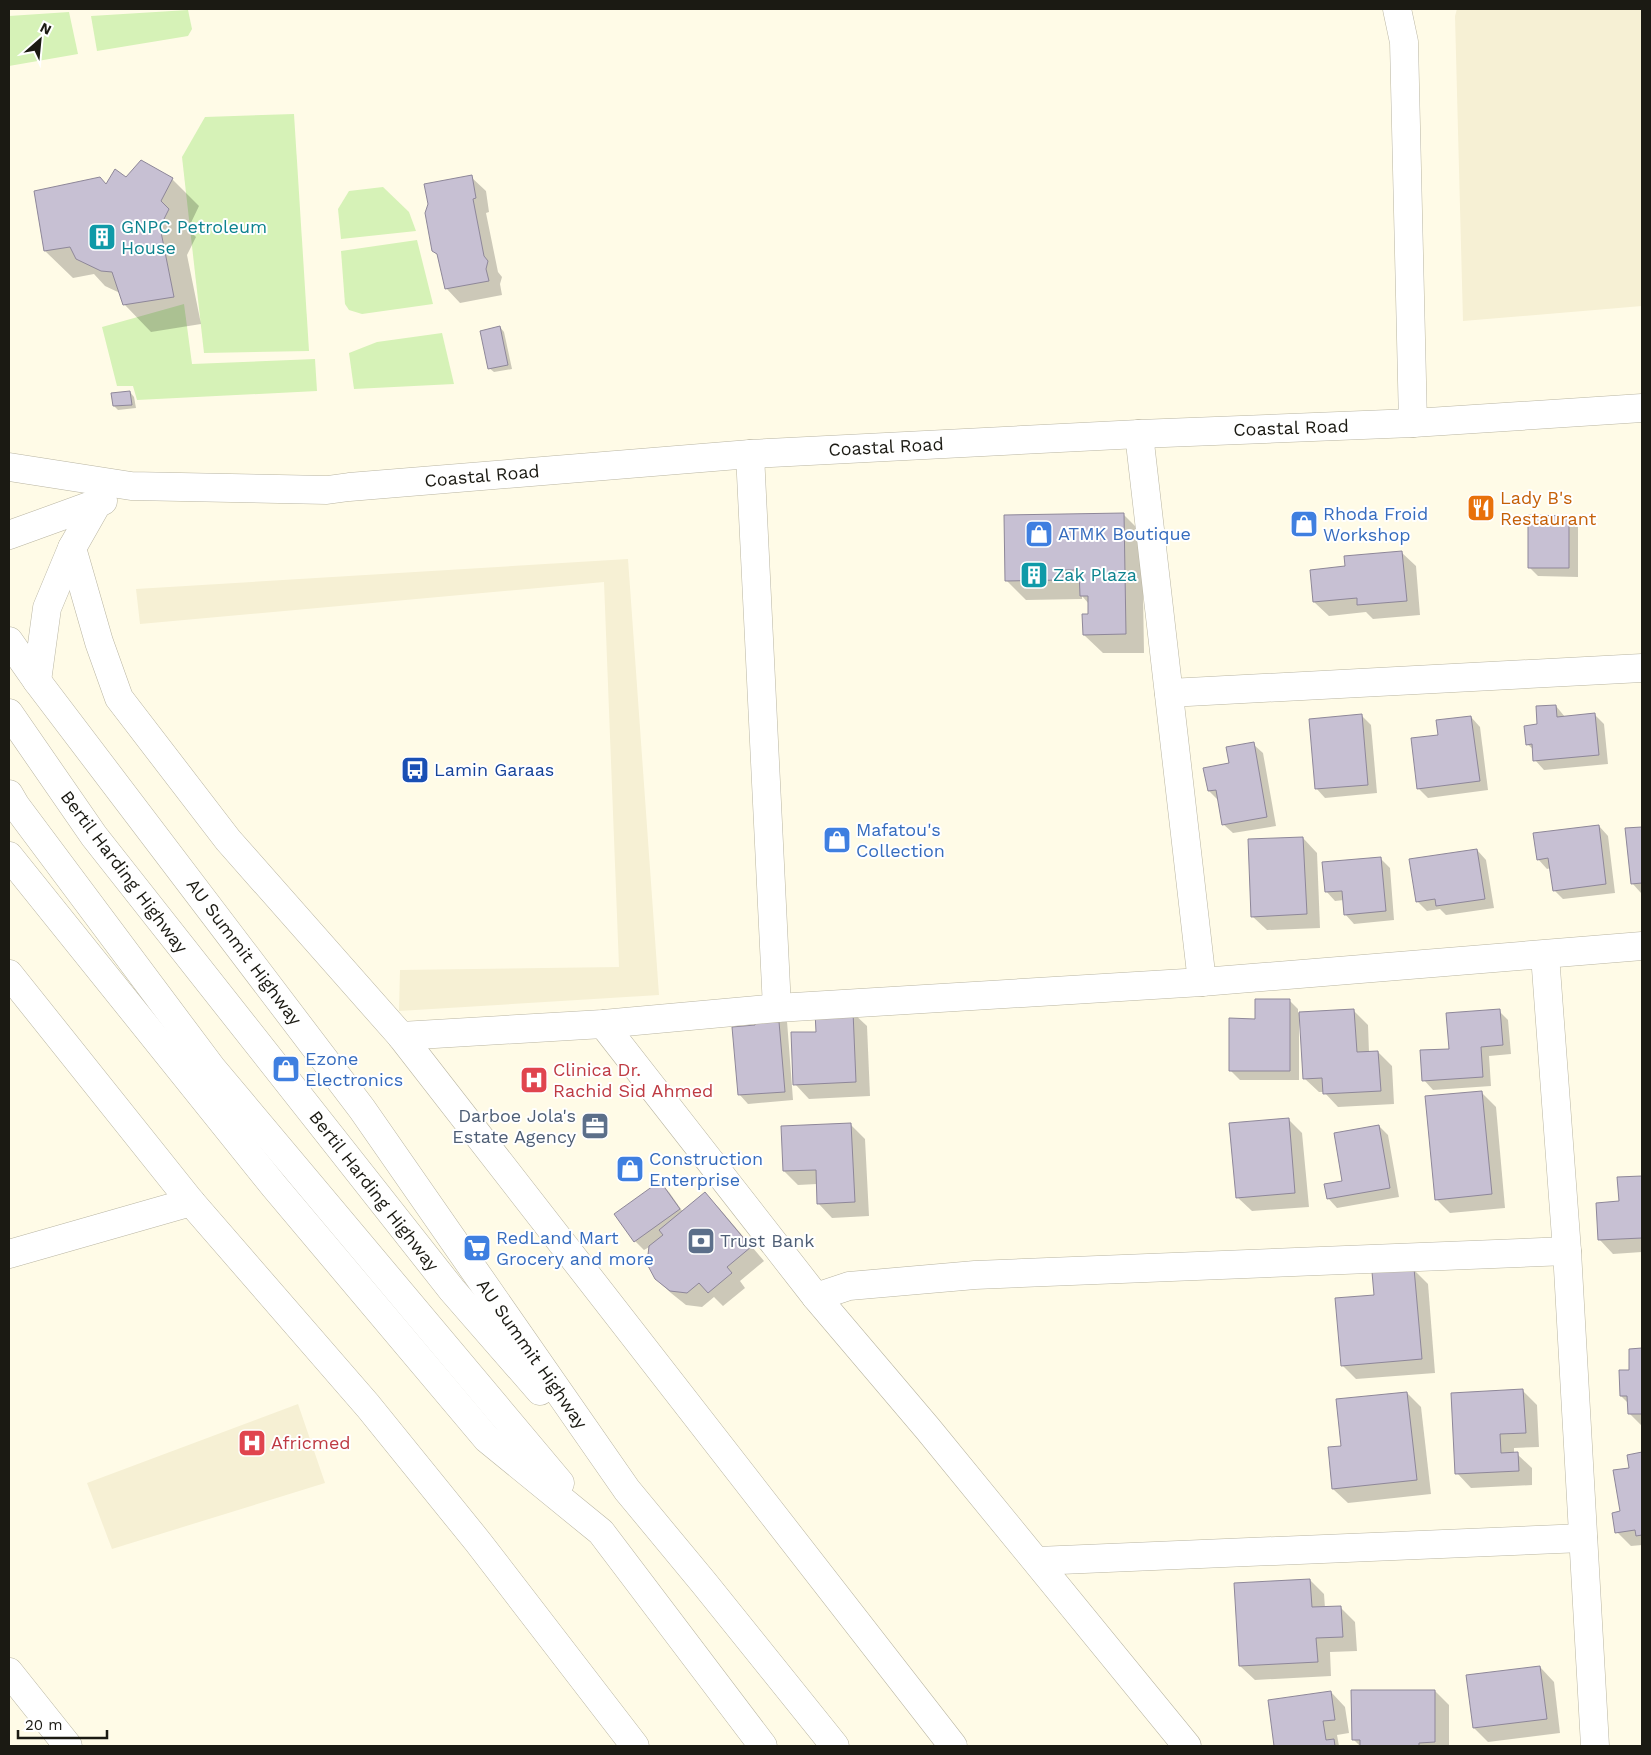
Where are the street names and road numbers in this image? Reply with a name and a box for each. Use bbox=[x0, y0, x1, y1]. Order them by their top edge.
street label: Coastal Road bbox=[1233, 415, 1349, 440]
street label: Coastal Road bbox=[828, 433, 944, 460]
street label: Coastal Road bbox=[424, 460, 540, 491]
street label: Bertil Harding Highway bbox=[56, 786, 193, 958]
street label: AU Summit Highway bbox=[182, 874, 307, 1030]
street label: Bertil Harding Highway bbox=[305, 1106, 444, 1276]
street label: AU Summit Highway bbox=[473, 1275, 592, 1433]

